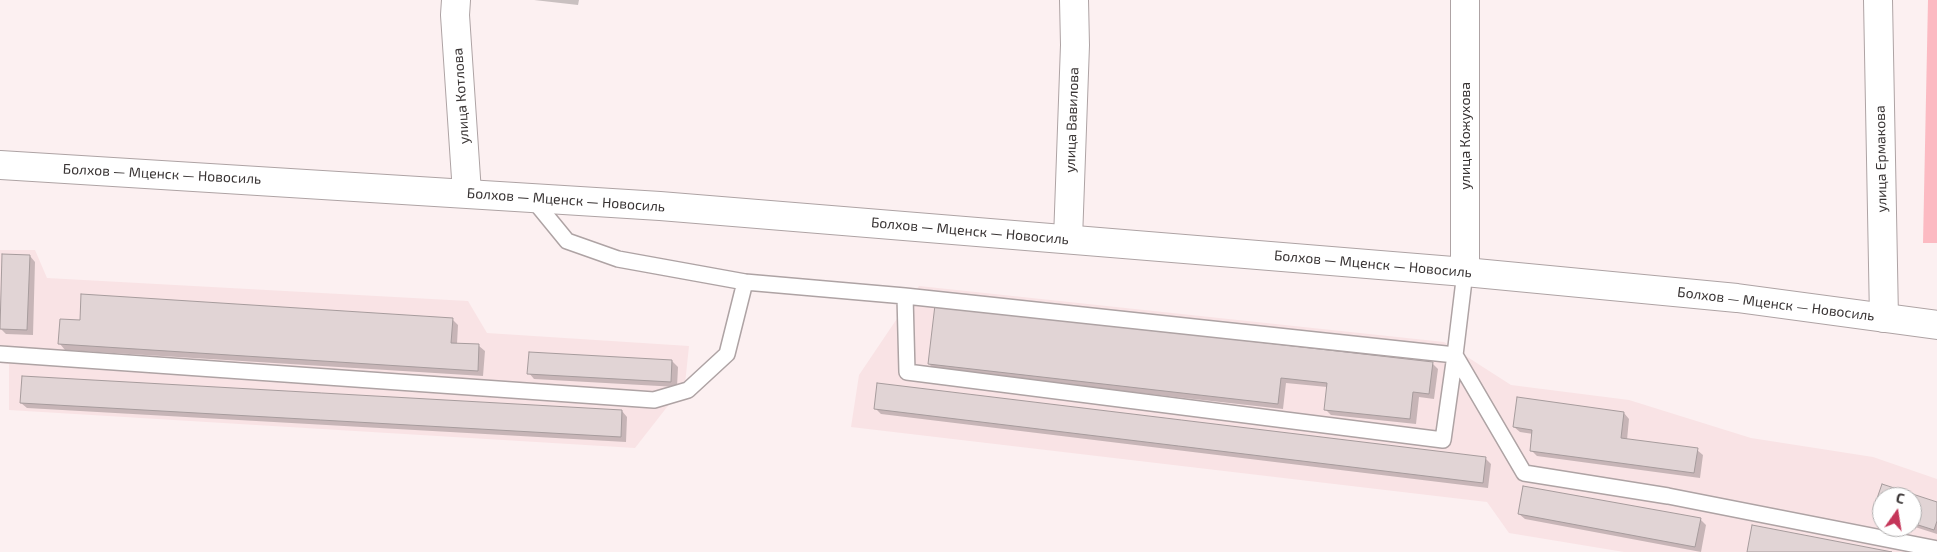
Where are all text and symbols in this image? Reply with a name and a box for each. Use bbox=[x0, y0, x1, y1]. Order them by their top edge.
street label: улица Котлова bbox=[449, 47, 473, 145]
street label: улица Вавилова bbox=[1062, 67, 1082, 173]
street label: улица Кожухова bbox=[1457, 82, 1473, 190]
street label: улица Ермакова bbox=[1872, 105, 1890, 213]
street label: Болхов — Мценск — Новосиль bbox=[62, 160, 262, 188]
street label: Болхов — Мценск — Новосиль bbox=[466, 185, 666, 215]
street label: Болхов — Мценск — Новосиль bbox=[870, 214, 1070, 248]
street label: Болхов — Мценск — Новосиль bbox=[1273, 247, 1473, 281]
street label: Болхов — Мценск — Новосиль bbox=[1676, 284, 1876, 324]
north arrow bbox=[1872, 487, 1922, 537]
text: С bbox=[1894, 489, 1906, 507]

